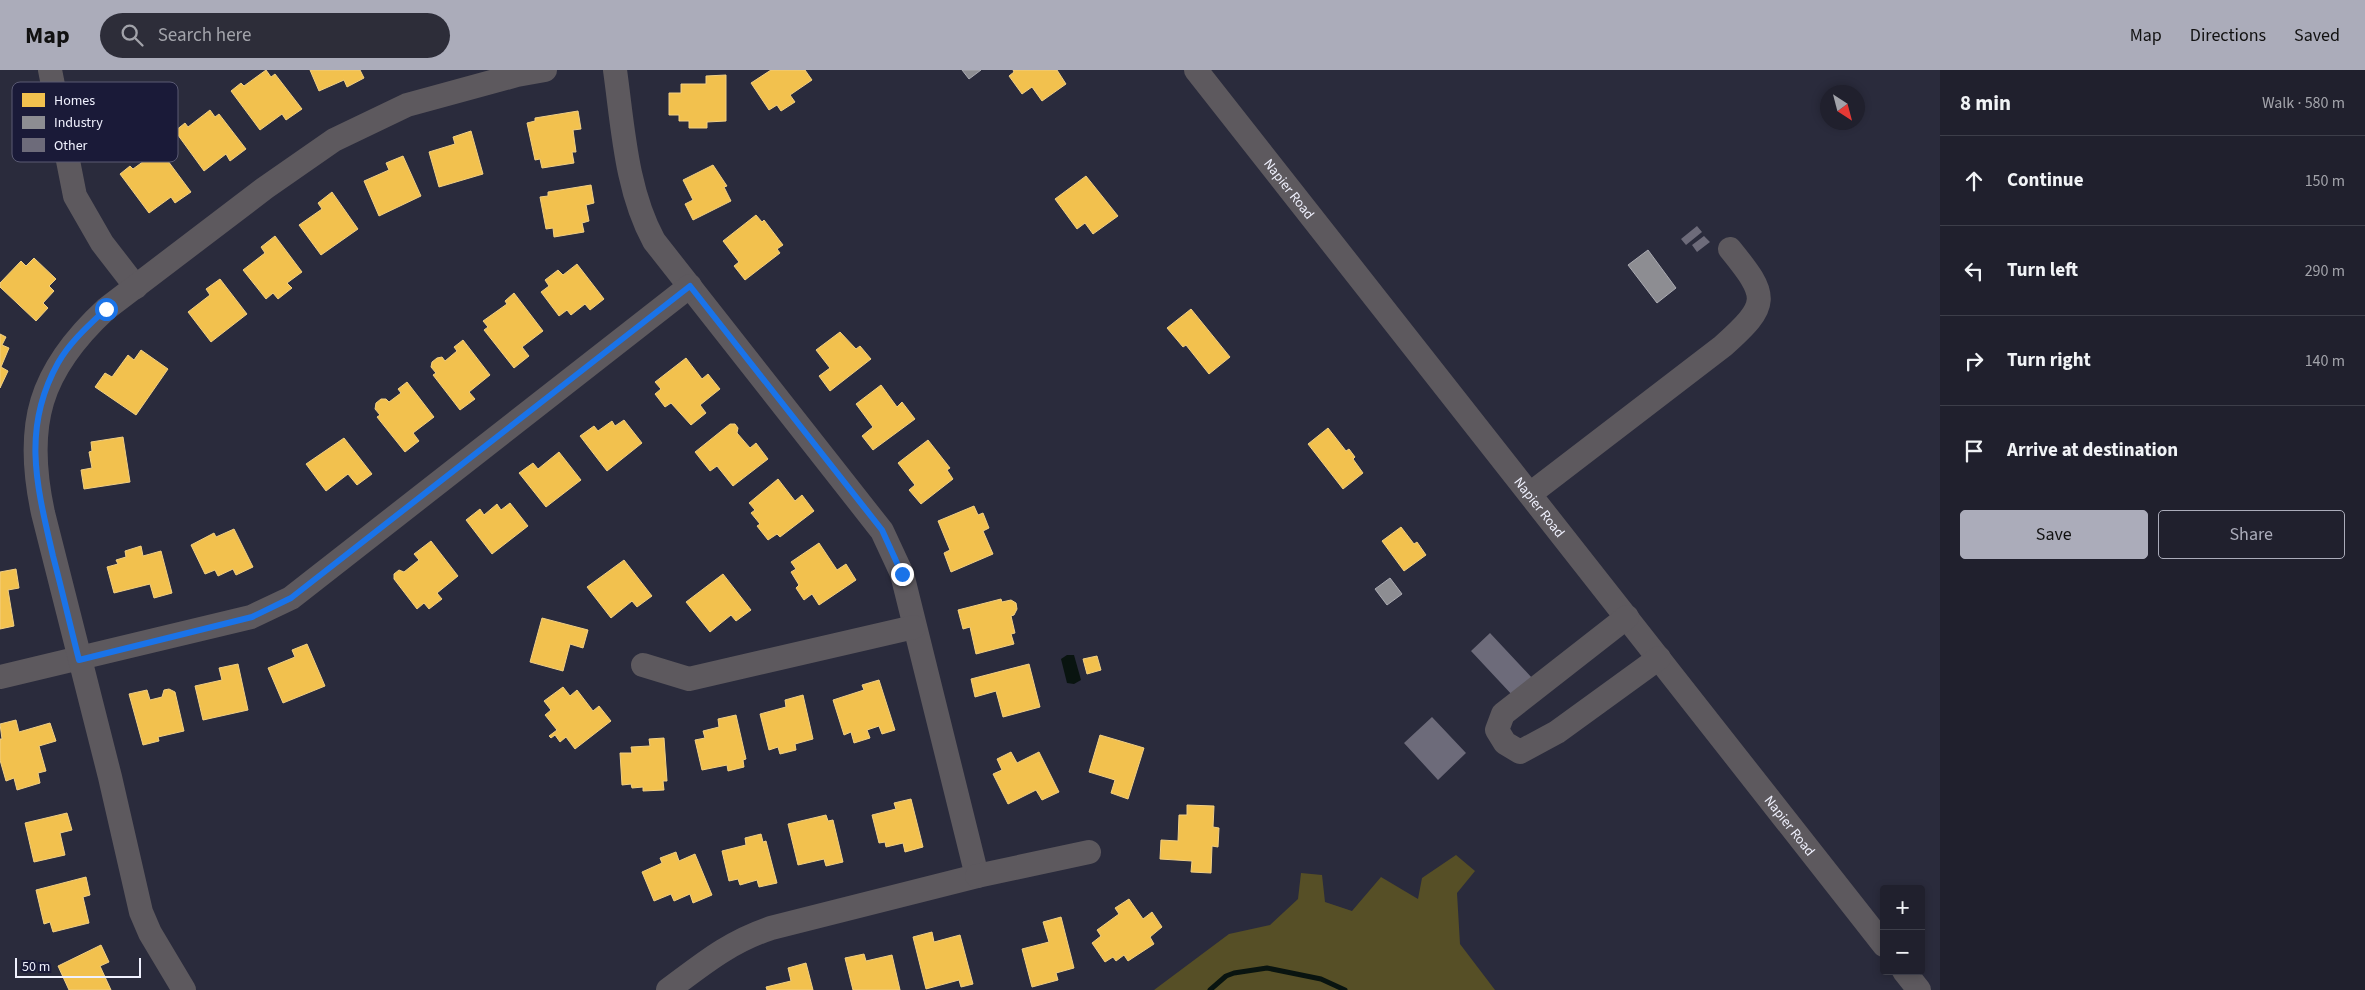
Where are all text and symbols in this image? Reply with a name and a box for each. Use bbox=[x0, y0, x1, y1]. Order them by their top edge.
search box bbox=[100, 13, 450, 58]
text: Map bbox=[25, 18, 70, 53]
icon: search bbox=[118, 21, 146, 49]
text: Search here bbox=[158, 22, 251, 49]
text: Map bbox=[2130, 23, 2162, 48]
text: Directions bbox=[2190, 23, 2266, 48]
text: Saved bbox=[2294, 23, 2340, 48]
legend bbox=[12, 82, 178, 162]
north arrow bbox=[1820, 85, 1865, 130]
text: 8 min bbox=[1960, 88, 2011, 118]
text: Homes bbox=[54, 91, 95, 111]
text: Walk · 580 m bbox=[2262, 92, 2345, 114]
text: Industry bbox=[54, 113, 103, 133]
text: Other bbox=[54, 136, 88, 156]
street label: Napier Road bbox=[1258, 155, 1319, 224]
icon: ahead bbox=[1960, 167, 1988, 195]
text: Continue bbox=[2007, 167, 2084, 194]
text: 150 m bbox=[2305, 170, 2345, 192]
icon: left bbox=[1960, 257, 1988, 285]
text: Turn left bbox=[2007, 257, 2078, 284]
text: 290 m bbox=[2305, 260, 2345, 282]
route start bbox=[95, 298, 118, 321]
icon: right bbox=[1960, 347, 1988, 375]
text: Turn right bbox=[2007, 347, 2091, 374]
text: 140 m bbox=[2305, 350, 2345, 372]
icon: arrive bbox=[1960, 437, 1988, 465]
text: Arrive at destination bbox=[2007, 437, 2178, 464]
street label: Napier Road bbox=[1509, 473, 1569, 542]
button: Save bbox=[1960, 510, 2148, 559]
button: Share bbox=[2158, 510, 2345, 559]
route end bbox=[891, 563, 914, 586]
street label: Napier Road bbox=[1759, 792, 1819, 861]
map controls bbox=[1880, 885, 1925, 975]
button: + bbox=[1880, 885, 1925, 930]
button: − bbox=[1880, 930, 1925, 975]
scale bar bbox=[15, 955, 141, 978]
text: 50 m bbox=[22, 957, 50, 977]

